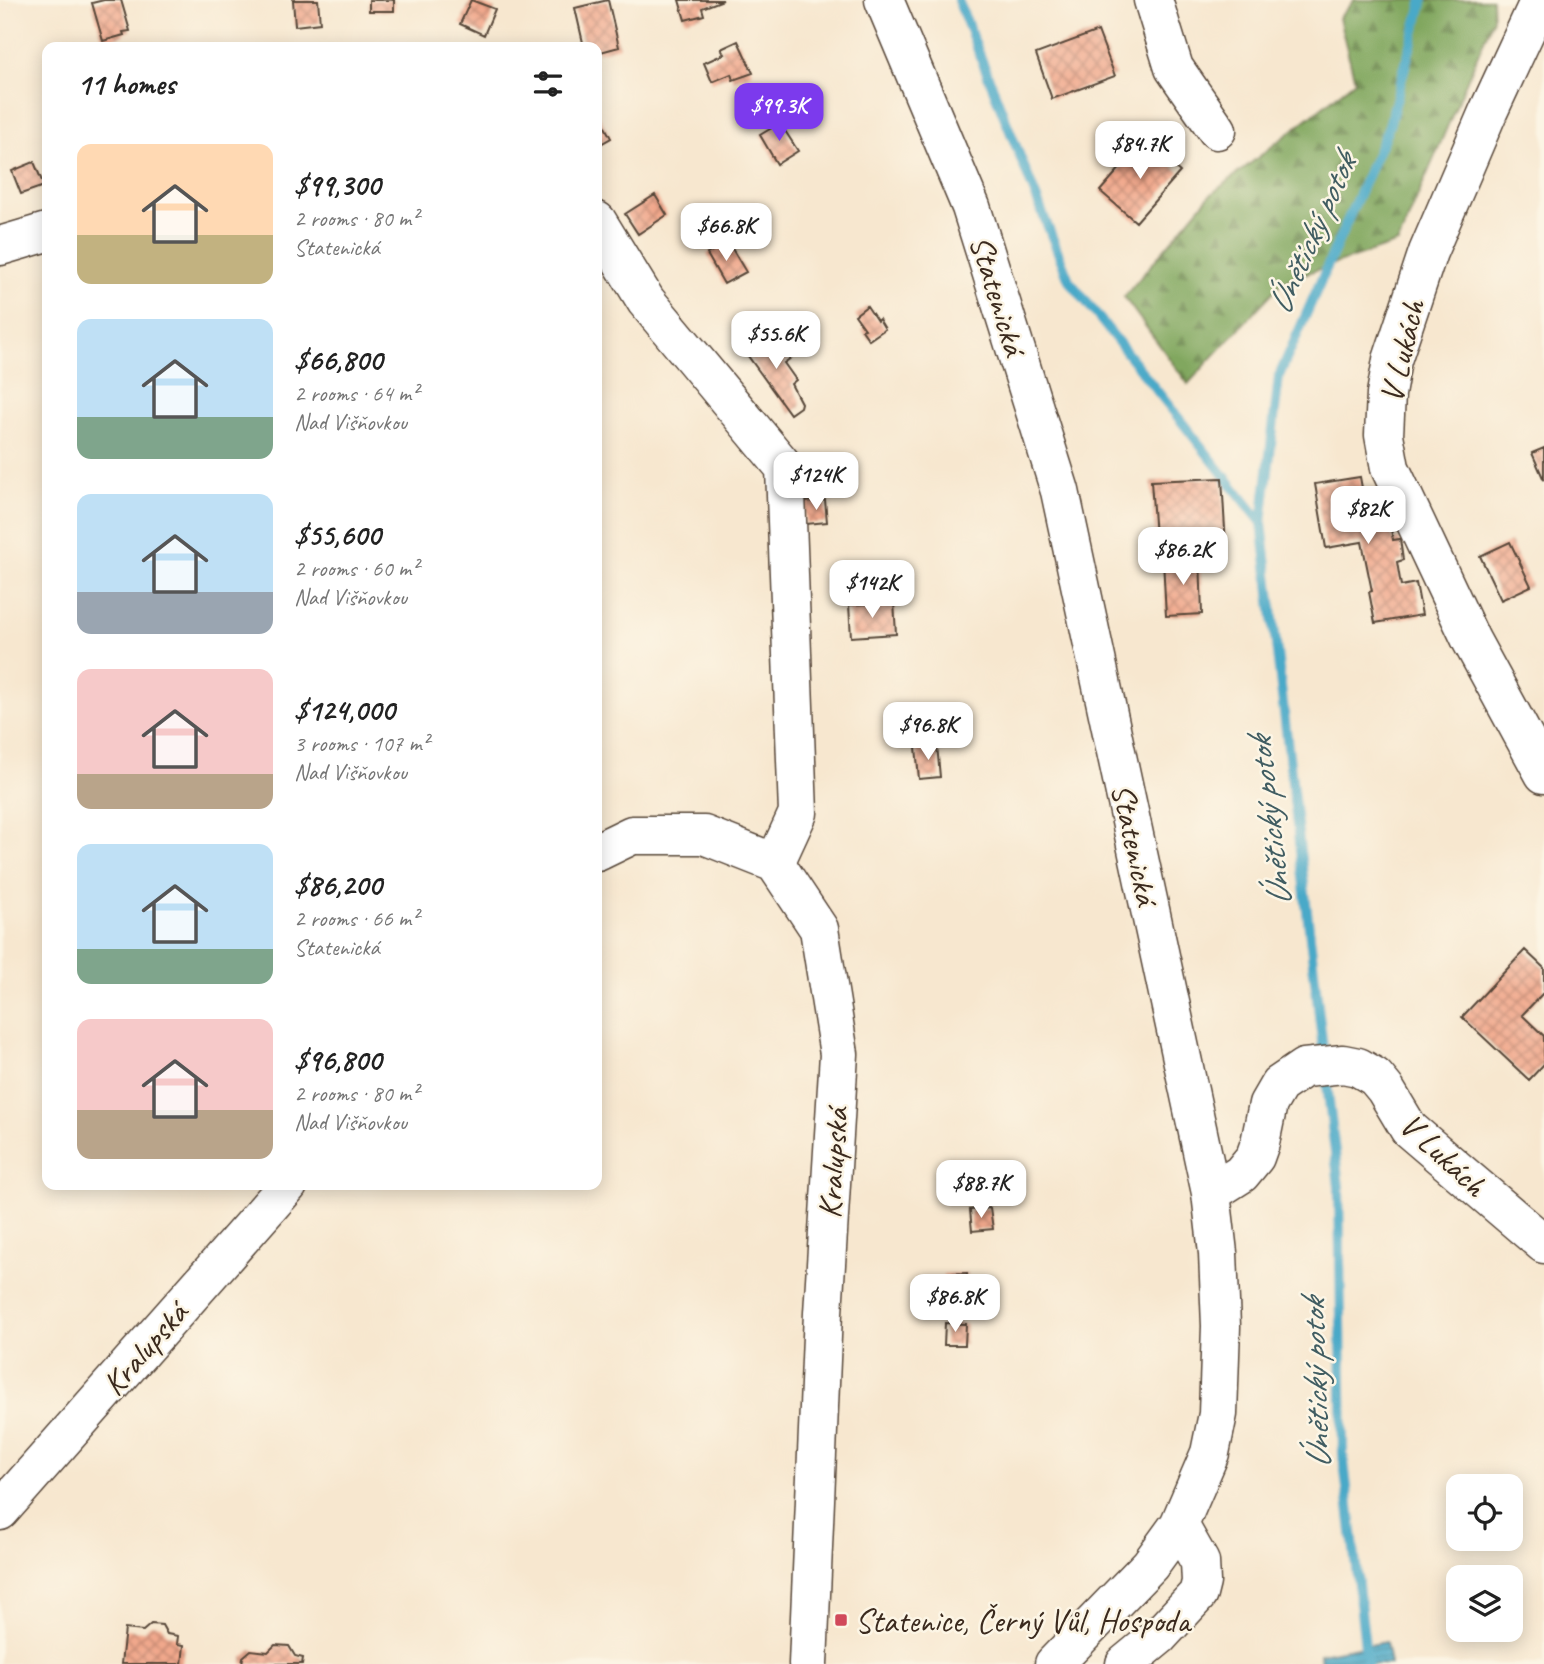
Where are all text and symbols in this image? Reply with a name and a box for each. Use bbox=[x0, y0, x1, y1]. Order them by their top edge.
text: 11 homes bbox=[77, 65, 175, 103]
icon: filters bbox=[529, 65, 567, 103]
pin: $99.3K bbox=[722, 83, 836, 143]
text: $99.3K bbox=[750, 91, 808, 120]
pin: $84.7K bbox=[1083, 122, 1197, 181]
text: $84.7K bbox=[1111, 129, 1169, 158]
water label: Únětický potok bbox=[1256, 142, 1369, 321]
text: $99,300 bbox=[294, 166, 380, 204]
icon: home bbox=[133, 172, 217, 256]
text: 2 rooms · 80 m² bbox=[294, 204, 418, 233]
pin: $66.8K bbox=[669, 204, 783, 263]
text: $66.8K bbox=[697, 211, 755, 240]
street label: Statenická bbox=[960, 230, 1037, 364]
text: Statenická bbox=[294, 233, 380, 262]
street label: V Lukách bbox=[1370, 294, 1435, 407]
pin: $55.6K bbox=[719, 312, 833, 371]
text: $55.6K bbox=[747, 319, 805, 348]
text: $66,800 bbox=[294, 341, 382, 379]
icon: home bbox=[133, 347, 217, 431]
text: 2 rooms · 64 m² bbox=[294, 379, 418, 408]
text: Nad Višňovkou bbox=[294, 408, 407, 437]
pin: $124K bbox=[767, 452, 865, 512]
text: $124K bbox=[789, 460, 843, 489]
pin: $82K bbox=[1327, 486, 1409, 546]
text: $82K bbox=[1347, 494, 1389, 523]
text: $55,600 bbox=[294, 516, 381, 554]
icon: home bbox=[133, 522, 217, 606]
pin: $86.2K bbox=[1126, 528, 1240, 587]
text: $86.2K bbox=[1154, 535, 1212, 564]
text: 2 rooms · 60 m² bbox=[294, 554, 418, 583]
pin: $142K bbox=[823, 560, 921, 620]
text: $142K bbox=[845, 568, 899, 597]
text: Nad Višňovkou bbox=[294, 583, 407, 612]
text: $124,000 bbox=[294, 691, 394, 729]
icon: home bbox=[133, 697, 217, 781]
pin: $96.8K bbox=[871, 702, 985, 762]
text: $96.8K bbox=[899, 710, 957, 739]
text: 3 rooms · 107 m² bbox=[294, 729, 429, 758]
water label: Únětický potok bbox=[1236, 729, 1302, 909]
text: Nad Višňovkou bbox=[294, 758, 407, 787]
street label: Statenická bbox=[1102, 780, 1169, 912]
text: $86,200 bbox=[294, 866, 382, 904]
icon: home bbox=[133, 872, 217, 956]
text: 2 rooms · 66 m² bbox=[294, 904, 418, 933]
text: Statenická bbox=[294, 933, 380, 962]
text: $96,800 bbox=[294, 1041, 381, 1079]
icon: home bbox=[133, 1047, 217, 1131]
text: 2 rooms · 80 m² bbox=[294, 1079, 418, 1108]
street label: Kralupská bbox=[808, 1103, 858, 1220]
street label: V Lukách bbox=[1391, 1104, 1497, 1207]
text: Nad Višňovkou bbox=[294, 1108, 407, 1137]
pin: $88.7K bbox=[924, 1160, 1038, 1220]
text: $88.7K bbox=[952, 1168, 1010, 1197]
pin: $86.8K bbox=[898, 1274, 1012, 1334]
text: $86.8K bbox=[926, 1282, 984, 1311]
street label: Kralupská bbox=[93, 1290, 199, 1404]
water label: Únětický potok bbox=[1290, 1292, 1341, 1470]
map controls bbox=[1446, 1474, 1523, 1642]
button: locate bbox=[1446, 1474, 1523, 1551]
button: layers bbox=[1446, 1565, 1523, 1642]
place label: Statenice, Černý Vůl, Hospoda bbox=[855, 1600, 1192, 1642]
marker: Statenice, Černý Vůl, Hospoda bbox=[833, 1612, 849, 1628]

